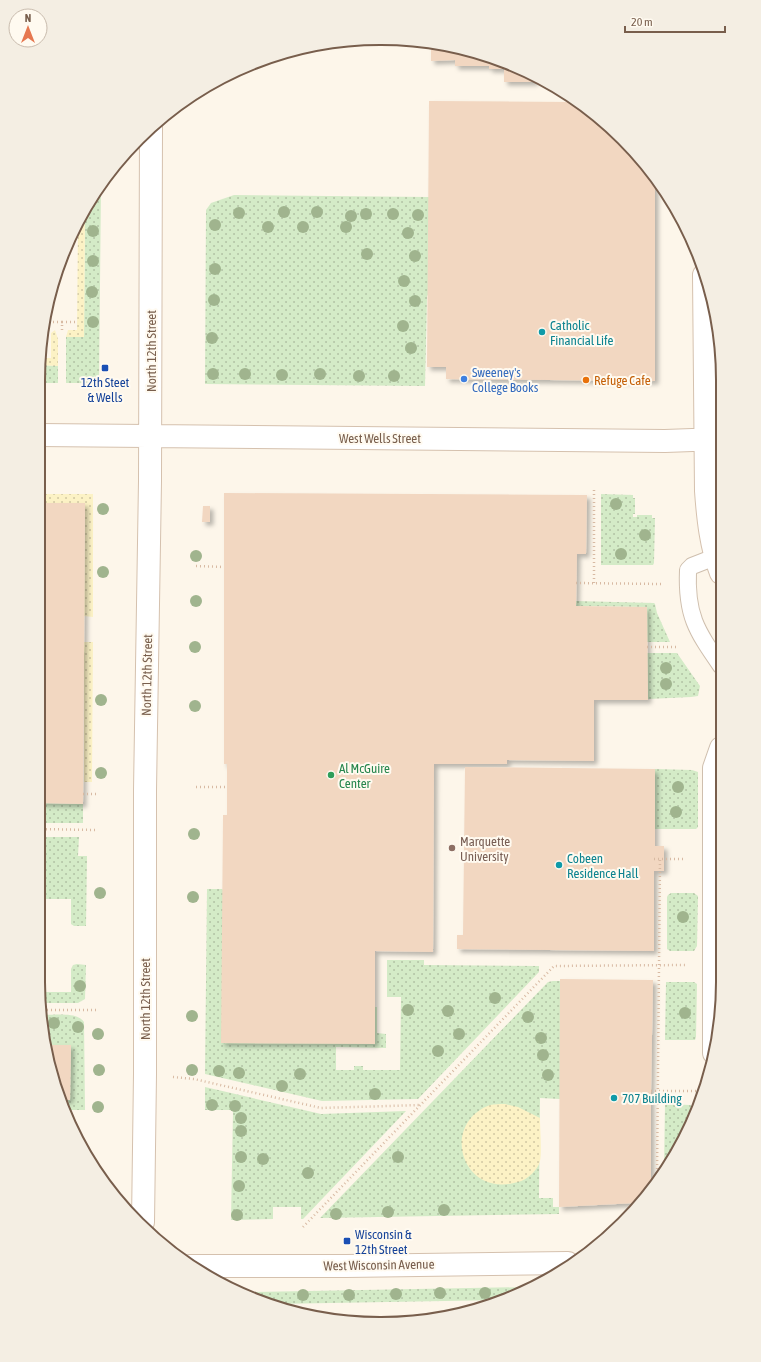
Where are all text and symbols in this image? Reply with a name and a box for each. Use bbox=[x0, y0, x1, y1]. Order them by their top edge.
north arrow bbox=[8, 8, 48, 48]
scale bar bbox=[625, 8, 725, 34]
text: N bbox=[25, 12, 31, 24]
text: 20 m bbox=[631, 15, 653, 29]
street label: North 12th Street bbox=[144, 310, 159, 392]
place label: Catholic Financial Life bbox=[550, 318, 614, 348]
marker: Catholic Financial Life bbox=[537, 327, 547, 337]
marker: 12th Steet & Wells bbox=[100, 363, 110, 373]
place label: Sweeney's College Books bbox=[472, 365, 539, 395]
place label: Refuge Cafe bbox=[594, 373, 651, 388]
marker: Sweeney's College Books bbox=[459, 374, 469, 384]
place label: 12th Steet & Wells bbox=[81, 375, 130, 405]
marker: Refuge Cafe bbox=[581, 375, 591, 385]
street label: West Wells Street bbox=[339, 431, 421, 446]
street label: North 12th Street bbox=[139, 634, 155, 716]
place label: Al McGuire Center bbox=[339, 761, 390, 791]
marker: Al McGuire Center bbox=[326, 770, 336, 780]
place label: Marquette University bbox=[460, 834, 510, 864]
marker: Marquette University bbox=[447, 843, 457, 853]
place label: Cobeen Residence Hall bbox=[567, 851, 639, 881]
marker: Cobeen Residence Hall bbox=[554, 860, 564, 870]
street label: North 12th Street bbox=[138, 958, 153, 1040]
place label: 707 Building bbox=[622, 1091, 682, 1106]
marker: 707 Building bbox=[609, 1093, 619, 1103]
place label: Wisconsin & 12th Street bbox=[355, 1227, 412, 1257]
marker: Wisconsin & 12th Street bbox=[342, 1236, 352, 1246]
street label: West Wisconsin Avenue bbox=[323, 1257, 435, 1273]

